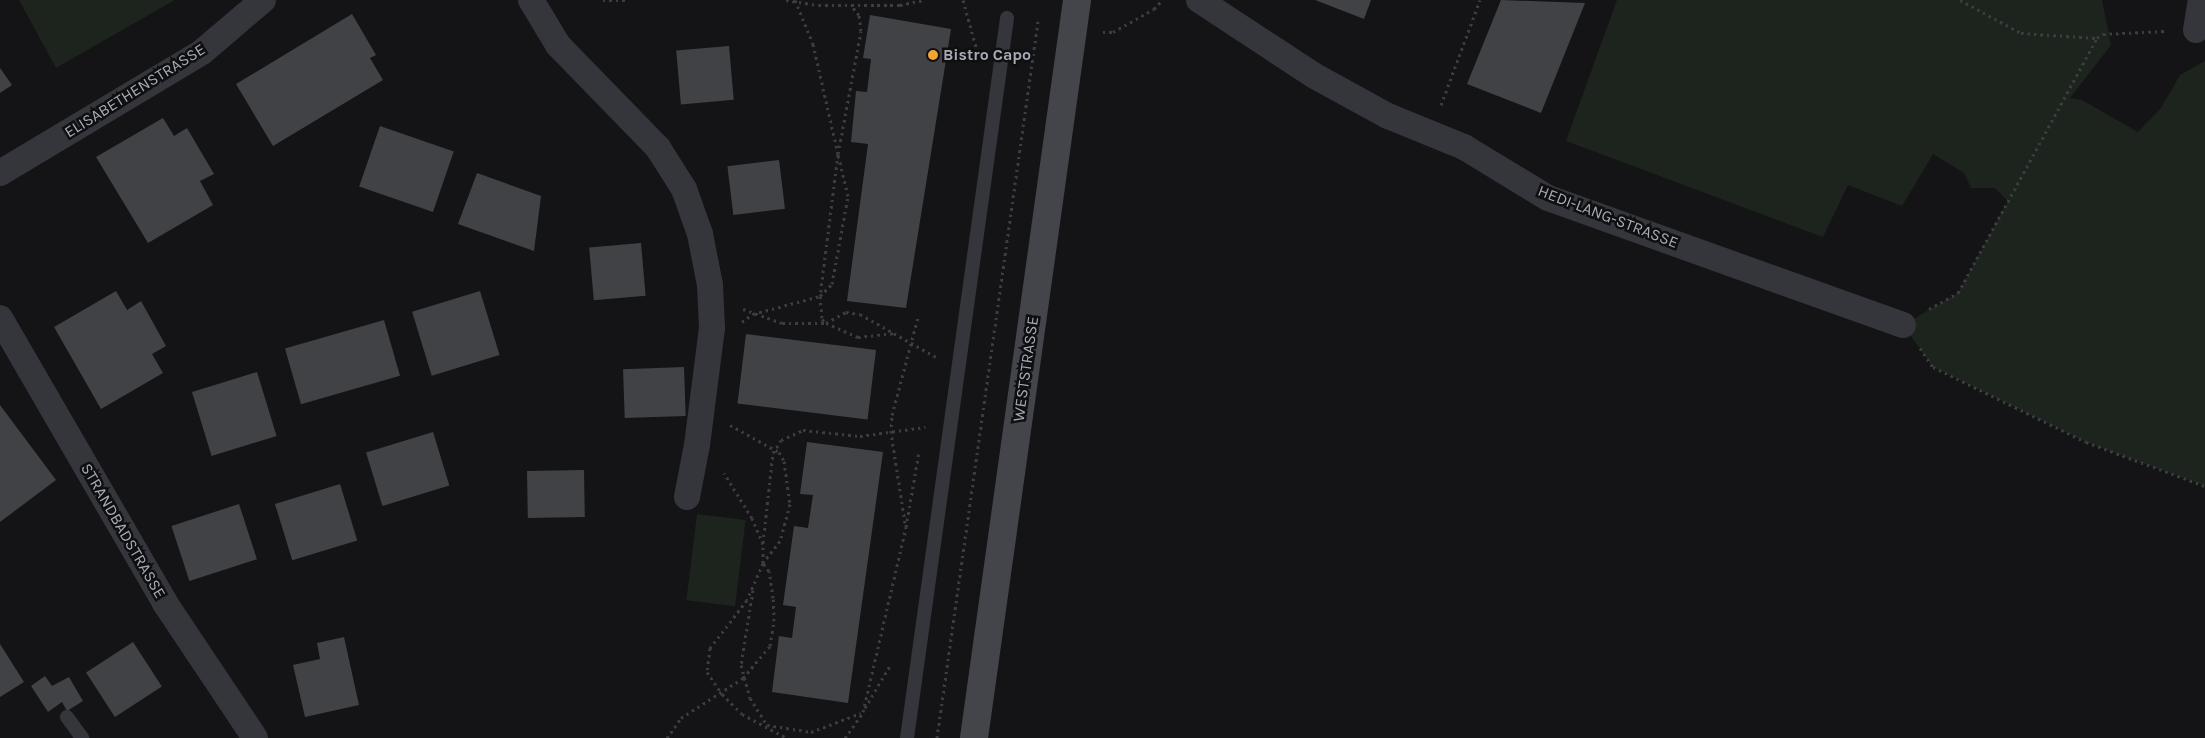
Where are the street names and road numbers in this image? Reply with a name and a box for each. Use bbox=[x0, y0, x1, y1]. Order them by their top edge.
street label: ELISABETHENSTRASSE bbox=[61, 40, 209, 142]
street label: HEDI-LANG-STRASSE bbox=[1535, 181, 1681, 253]
street label: WESTSTRASSE bbox=[1009, 315, 1043, 423]
street label: STRANDBADSTRASSE bbox=[76, 460, 170, 602]

